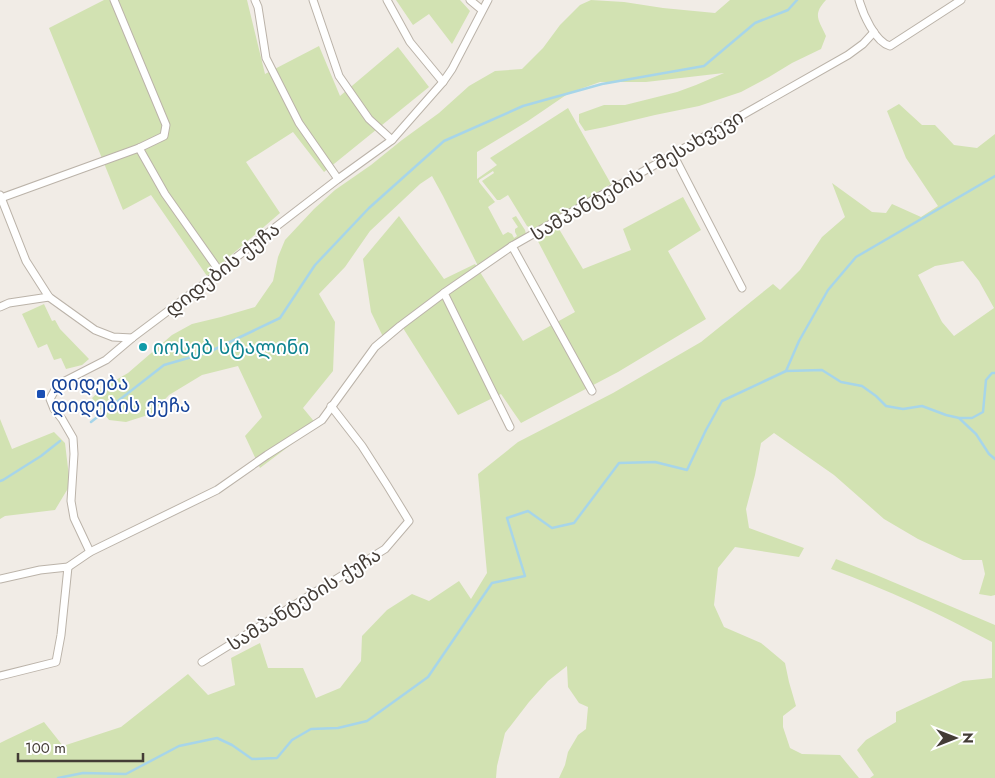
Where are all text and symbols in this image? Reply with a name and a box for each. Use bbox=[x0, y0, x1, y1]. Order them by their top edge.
street label: სამპანტების I შესახვევი bbox=[526, 103, 748, 247]
street label: დიდების ქუჩა bbox=[159, 216, 286, 323]
place label: იოსებ სტალინი bbox=[153, 334, 309, 361]
marker: იოსებ სტალინი bbox=[137, 341, 149, 353]
place label: დიდება დიდების ქუჩა bbox=[51, 370, 190, 419]
marker: დიდება დიდების ქუჩა bbox=[35, 388, 47, 400]
street label: სამპანტების ქუჩა bbox=[222, 541, 386, 658]
north arrow bbox=[930, 713, 980, 763]
scale bar bbox=[18, 730, 142, 762]
text: N bbox=[958, 732, 978, 744]
text: 100 m bbox=[25, 737, 66, 759]

